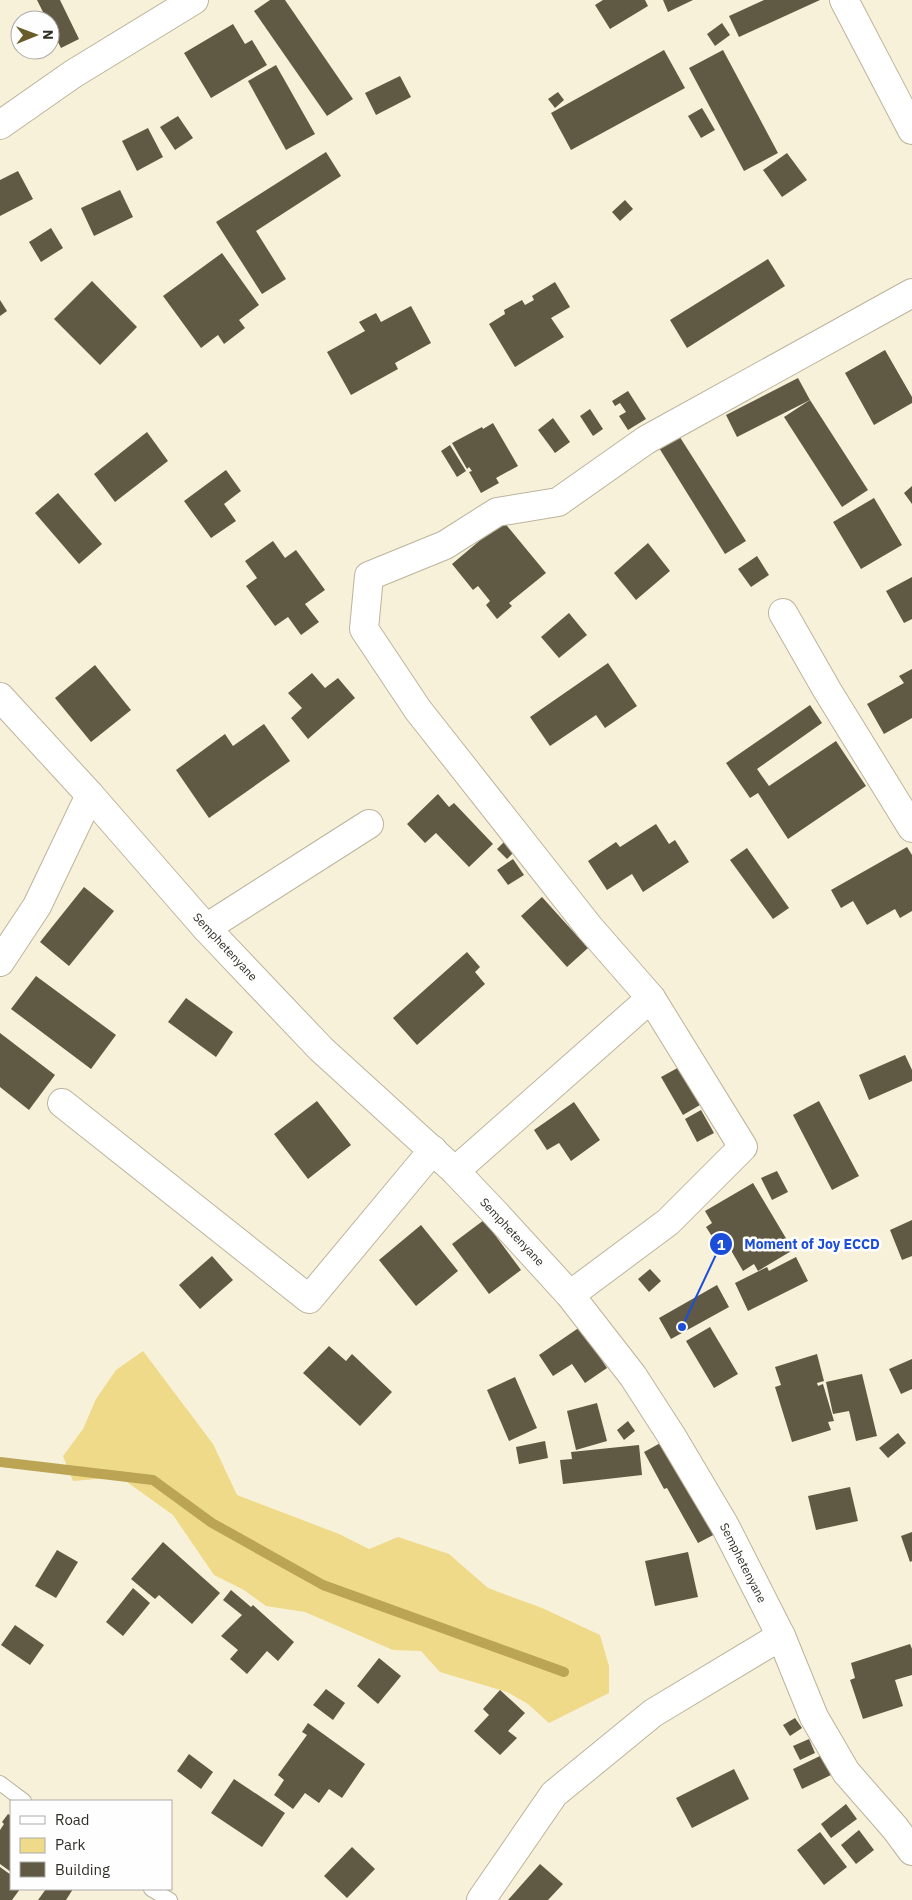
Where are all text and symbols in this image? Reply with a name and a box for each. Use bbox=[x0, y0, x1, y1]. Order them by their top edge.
north arrow bbox=[10, 10, 60, 60]
text: N bbox=[39, 30, 57, 40]
street label: Semphetenyane bbox=[190, 910, 261, 984]
street label: Semphetenyane bbox=[477, 1195, 548, 1269]
callout: Moment of Joy ECCD bbox=[709, 1230, 890, 1259]
text: 1 bbox=[716, 1235, 726, 1254]
text: Moment of Joy ECCD bbox=[744, 1235, 880, 1253]
street label: Semphetenyane bbox=[717, 1520, 770, 1606]
legend bbox=[10, 1800, 172, 1890]
text: Road bbox=[55, 1810, 90, 1829]
text: Park bbox=[55, 1835, 85, 1854]
text: Building bbox=[55, 1860, 110, 1879]

